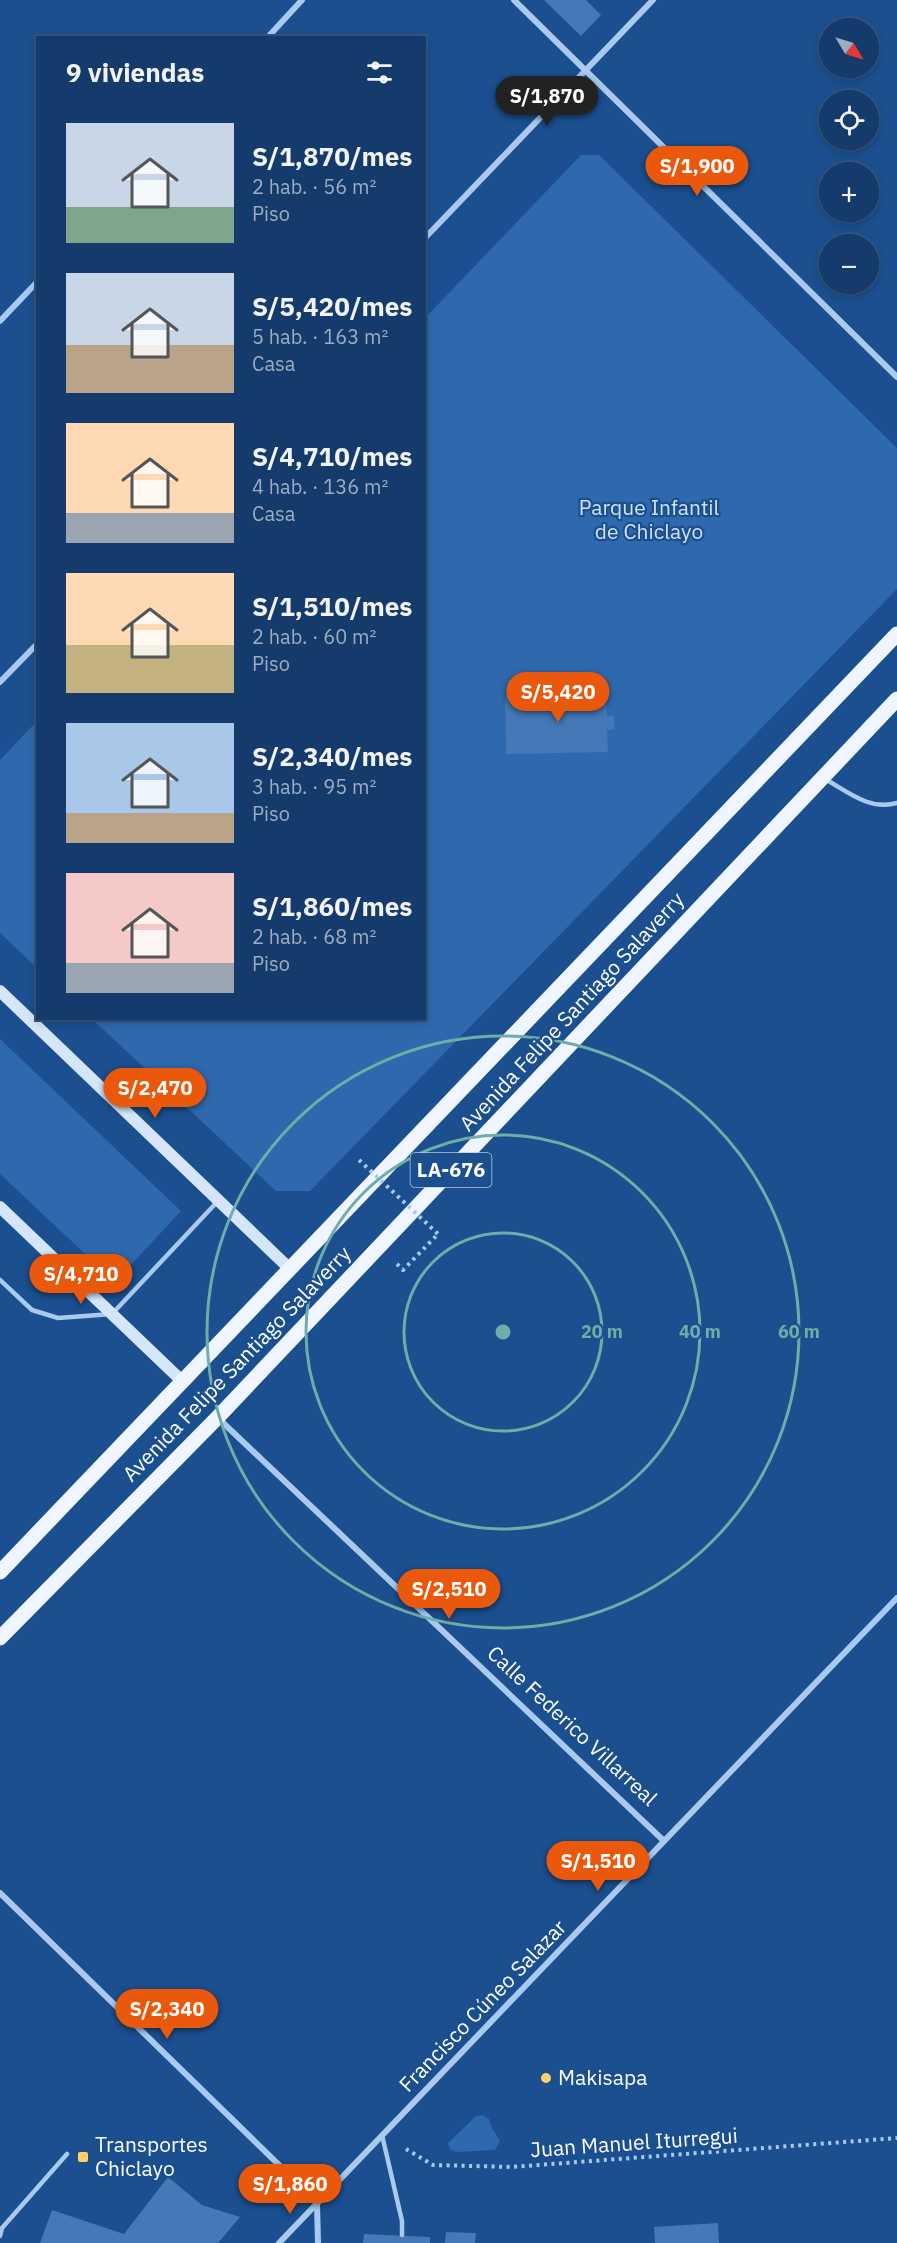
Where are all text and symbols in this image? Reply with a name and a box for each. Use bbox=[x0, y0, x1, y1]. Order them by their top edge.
north arrow bbox=[819, 18, 879, 78]
map controls bbox=[819, 18, 879, 294]
text: 9 viviendas bbox=[66, 55, 204, 89]
icon: filters bbox=[363, 56, 396, 89]
pin: S/1,870 bbox=[492, 76, 602, 127]
text: S/1,870 bbox=[509, 82, 585, 109]
button: locate bbox=[819, 90, 879, 150]
text: S/1,870/mes bbox=[252, 139, 412, 173]
pin: S/1,900 bbox=[642, 146, 752, 197]
icon: home bbox=[114, 147, 186, 219]
text: S/1,900 bbox=[659, 152, 735, 179]
button: + bbox=[819, 162, 879, 222]
text: 2 hab. · 56 m² bbox=[252, 173, 376, 200]
text: Piso bbox=[252, 200, 290, 227]
button: − bbox=[819, 234, 879, 294]
text: S/5,420/mes bbox=[252, 289, 412, 323]
icon: home bbox=[114, 297, 186, 369]
text: 5 hab. · 163 m² bbox=[252, 323, 388, 350]
text: Casa bbox=[252, 350, 296, 377]
text: S/4,710/mes bbox=[252, 439, 412, 473]
icon: home bbox=[114, 447, 186, 519]
text: 4 hab. · 136 m² bbox=[252, 473, 388, 500]
park label: Parque Infantil de Chiclayo bbox=[579, 493, 720, 545]
text: Casa bbox=[252, 500, 296, 527]
text: S/1,510/mes bbox=[252, 589, 412, 623]
icon: home bbox=[114, 597, 186, 669]
text: 2 hab. · 60 m² bbox=[252, 623, 376, 650]
text: Piso bbox=[252, 650, 290, 677]
pin: S/5,420 bbox=[503, 672, 613, 723]
text: S/5,420 bbox=[520, 678, 596, 705]
text: S/2,340/mes bbox=[252, 739, 412, 773]
icon: home bbox=[114, 747, 186, 819]
text: 3 hab. · 95 m² bbox=[252, 773, 376, 800]
text: Piso bbox=[252, 800, 290, 827]
street label: Avenida Felipe Santiago Salaverry bbox=[453, 885, 690, 1137]
text: S/1,860/mes bbox=[252, 889, 412, 923]
icon: home bbox=[114, 897, 186, 969]
text: 2 hab. · 68 m² bbox=[252, 923, 376, 950]
text: Piso bbox=[252, 950, 290, 977]
pin: S/2,470 bbox=[100, 1068, 210, 1119]
text: S/2,470 bbox=[117, 1074, 193, 1101]
road number: LA-676 bbox=[410, 1153, 492, 1187]
street label: Avenida Felipe Santiago Salaverry bbox=[116, 1239, 357, 1487]
pin: S/4,710 bbox=[26, 1254, 136, 1305]
text: S/4,710 bbox=[43, 1260, 119, 1287]
text: 20 m bbox=[581, 1320, 623, 1343]
text: 40 m bbox=[679, 1320, 721, 1343]
text: 60 m bbox=[778, 1320, 820, 1343]
centre of rings bbox=[493, 1322, 513, 1342]
pin: S/2,510 bbox=[394, 1569, 504, 1620]
text: S/2,510 bbox=[411, 1575, 487, 1602]
street label: Calle Federico Villarreal bbox=[482, 1639, 664, 1812]
pin: S/1,510 bbox=[543, 1841, 653, 1892]
text: S/1,510 bbox=[560, 1847, 636, 1874]
street label: Francisco Cúneo Salazar bbox=[393, 1913, 572, 2098]
pin: S/2,340 bbox=[112, 1989, 222, 2040]
text: S/2,340 bbox=[129, 1995, 205, 2022]
place label: Makisapa bbox=[558, 2063, 647, 2091]
marker: Makisapa bbox=[539, 2071, 553, 2085]
street label: Juan Manuel Iturregui bbox=[529, 2121, 739, 2163]
place label: Transportes Chiclayo bbox=[95, 2130, 208, 2182]
marker: Transportes Chiclayo bbox=[76, 2150, 90, 2164]
pin: S/1,860 bbox=[235, 2164, 345, 2215]
text: S/1,860 bbox=[252, 2170, 328, 2197]

